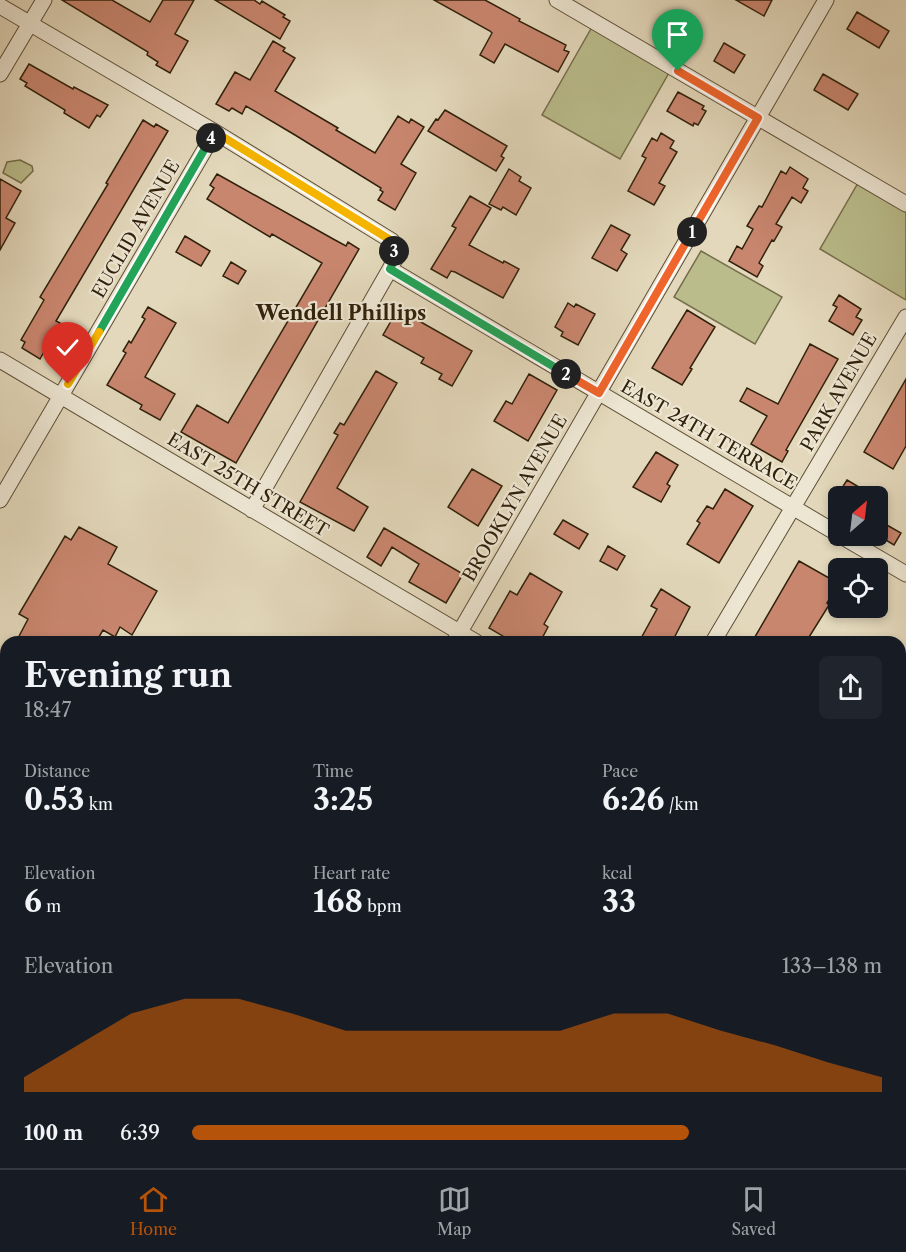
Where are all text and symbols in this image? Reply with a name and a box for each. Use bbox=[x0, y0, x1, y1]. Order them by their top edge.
pin bbox=[652, 9, 703, 71]
icon: arrive bbox=[661, 18, 694, 51]
pin: 4 bbox=[196, 123, 226, 153]
text: 4 bbox=[206, 128, 216, 148]
street label: EUCLID AVENUE bbox=[88, 156, 184, 302]
pin: 1 bbox=[677, 217, 707, 247]
text: 1 bbox=[688, 222, 696, 242]
pin: 3 bbox=[379, 236, 409, 266]
text: 3 bbox=[389, 241, 399, 261]
district label: Wendell Phillips bbox=[255, 301, 426, 325]
pin bbox=[42, 322, 93, 384]
street label: PARK AVENUE bbox=[796, 329, 882, 455]
icon: check bbox=[51, 331, 84, 364]
pin: 2 bbox=[551, 359, 581, 389]
text: 2 bbox=[561, 364, 571, 384]
street label: EAST 24TH TERRACE bbox=[617, 376, 801, 494]
street label: BROOKLYN AVENUE bbox=[458, 410, 572, 586]
street label: EAST 25TH STREET bbox=[164, 428, 333, 542]
north arrow bbox=[828, 486, 888, 546]
map controls bbox=[828, 486, 888, 618]
button: locate bbox=[828, 558, 888, 618]
text: Evening run bbox=[24, 655, 232, 696]
button: share bbox=[819, 656, 882, 719]
text: 18:47 bbox=[24, 698, 71, 722]
text: Distance bbox=[24, 761, 90, 781]
text: Time bbox=[313, 761, 353, 781]
text: Pace bbox=[602, 761, 638, 781]
text: 0.53 bbox=[24, 781, 85, 818]
text: 3:25 bbox=[313, 781, 373, 818]
text: 6:26 bbox=[602, 781, 664, 818]
text: km bbox=[85, 794, 113, 814]
text: /km bbox=[664, 794, 699, 814]
text: Elevation bbox=[24, 863, 95, 883]
text: Heart rate bbox=[313, 863, 390, 883]
text: kcal bbox=[602, 863, 632, 883]
text: 6 bbox=[24, 883, 42, 920]
text: 168 bbox=[313, 883, 363, 920]
text: 33 bbox=[602, 883, 636, 920]
text: m bbox=[42, 896, 61, 916]
text: bpm bbox=[363, 896, 402, 916]
text: Elevation bbox=[24, 954, 113, 978]
text: 133–138 m bbox=[782, 954, 882, 978]
text: 100 m bbox=[24, 1121, 83, 1145]
text: 6:39 bbox=[120, 1121, 160, 1145]
tab: Home bbox=[130, 1183, 177, 1239]
tab: Map bbox=[437, 1183, 471, 1239]
tab: Saved bbox=[732, 1183, 776, 1239]

